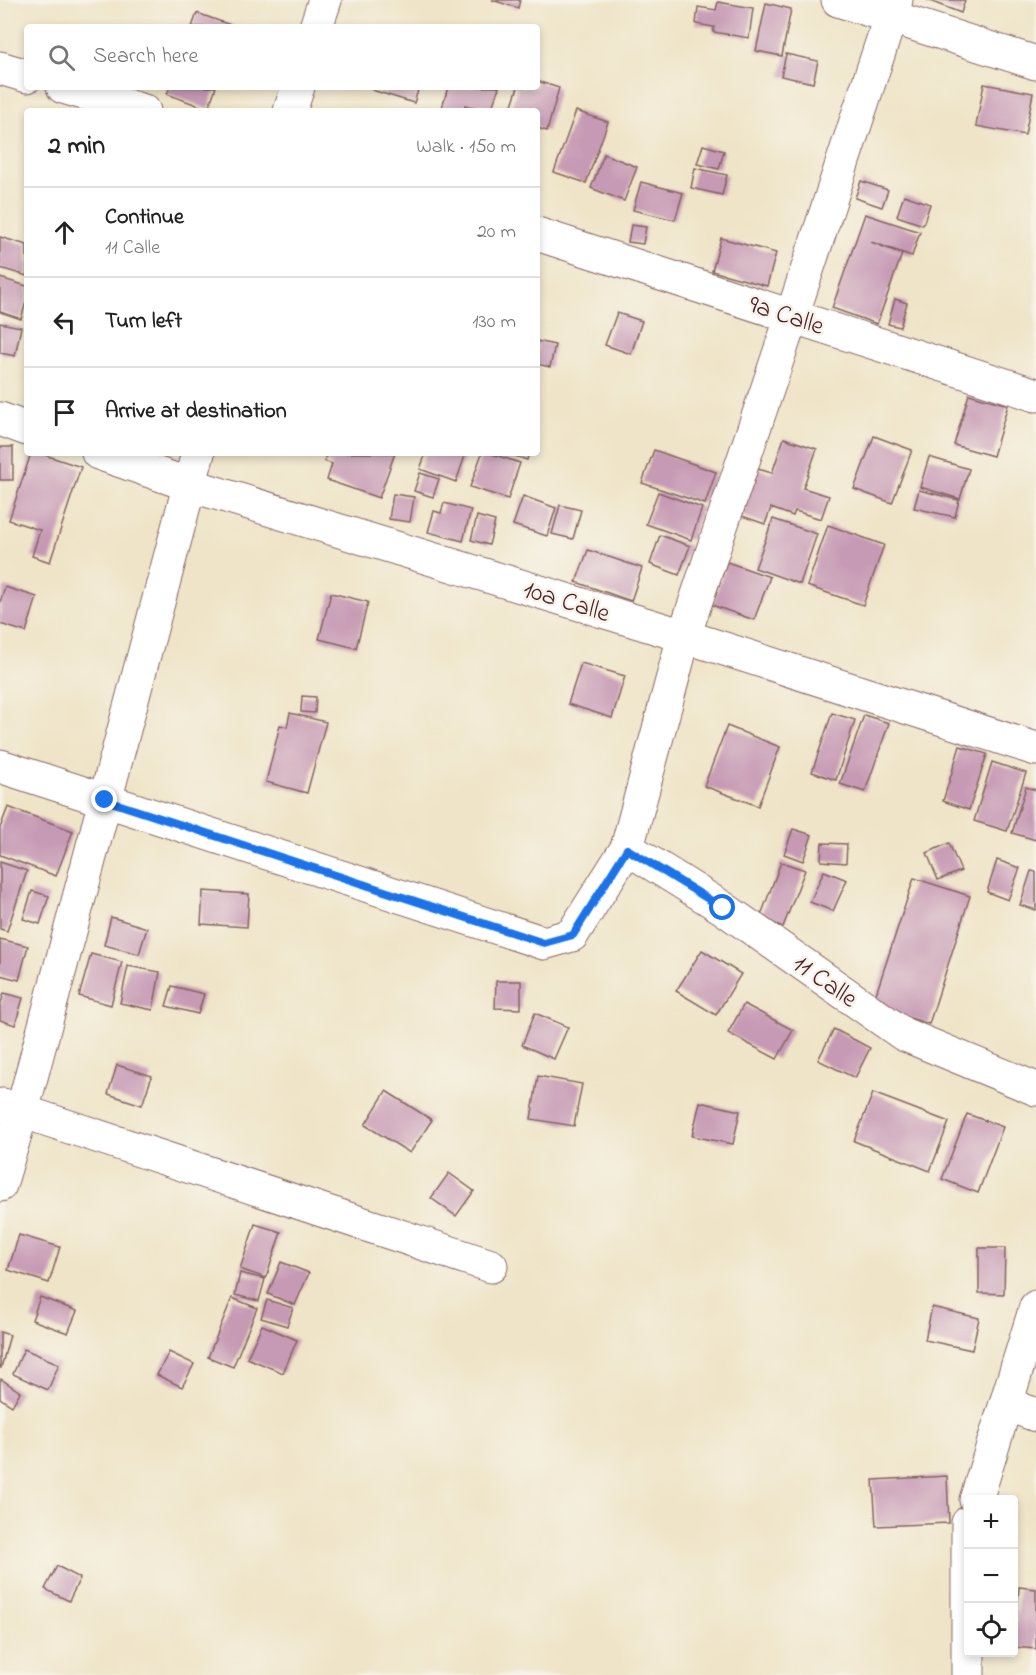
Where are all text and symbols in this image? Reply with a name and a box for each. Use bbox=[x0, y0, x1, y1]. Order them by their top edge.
search box bbox=[24, 24, 540, 90]
icon: search bbox=[45, 41, 78, 74]
text: Search here bbox=[93, 41, 198, 73]
text: 2 min bbox=[48, 128, 105, 166]
text: Walk · 150 m bbox=[416, 133, 516, 162]
text: Continue bbox=[105, 202, 184, 234]
icon: ahead bbox=[48, 216, 81, 249]
text: 20 m bbox=[477, 218, 516, 247]
text: 11 Calle bbox=[105, 234, 160, 263]
street label: 9a Calle bbox=[744, 287, 829, 347]
icon: left bbox=[48, 306, 81, 339]
text: Turn left bbox=[105, 306, 182, 338]
text: 130 m bbox=[472, 308, 516, 337]
icon: arrive bbox=[48, 396, 81, 429]
text: Arrive at destination bbox=[105, 396, 287, 428]
street label: 10a Calle bbox=[518, 572, 614, 634]
route end bbox=[91, 786, 117, 812]
route start bbox=[709, 894, 735, 920]
street label: 11 Calle bbox=[784, 946, 865, 1019]
map controls bbox=[964, 1495, 1018, 1657]
button: + bbox=[964, 1495, 1018, 1549]
button: − bbox=[964, 1549, 1018, 1603]
button: locate bbox=[964, 1603, 1018, 1657]

